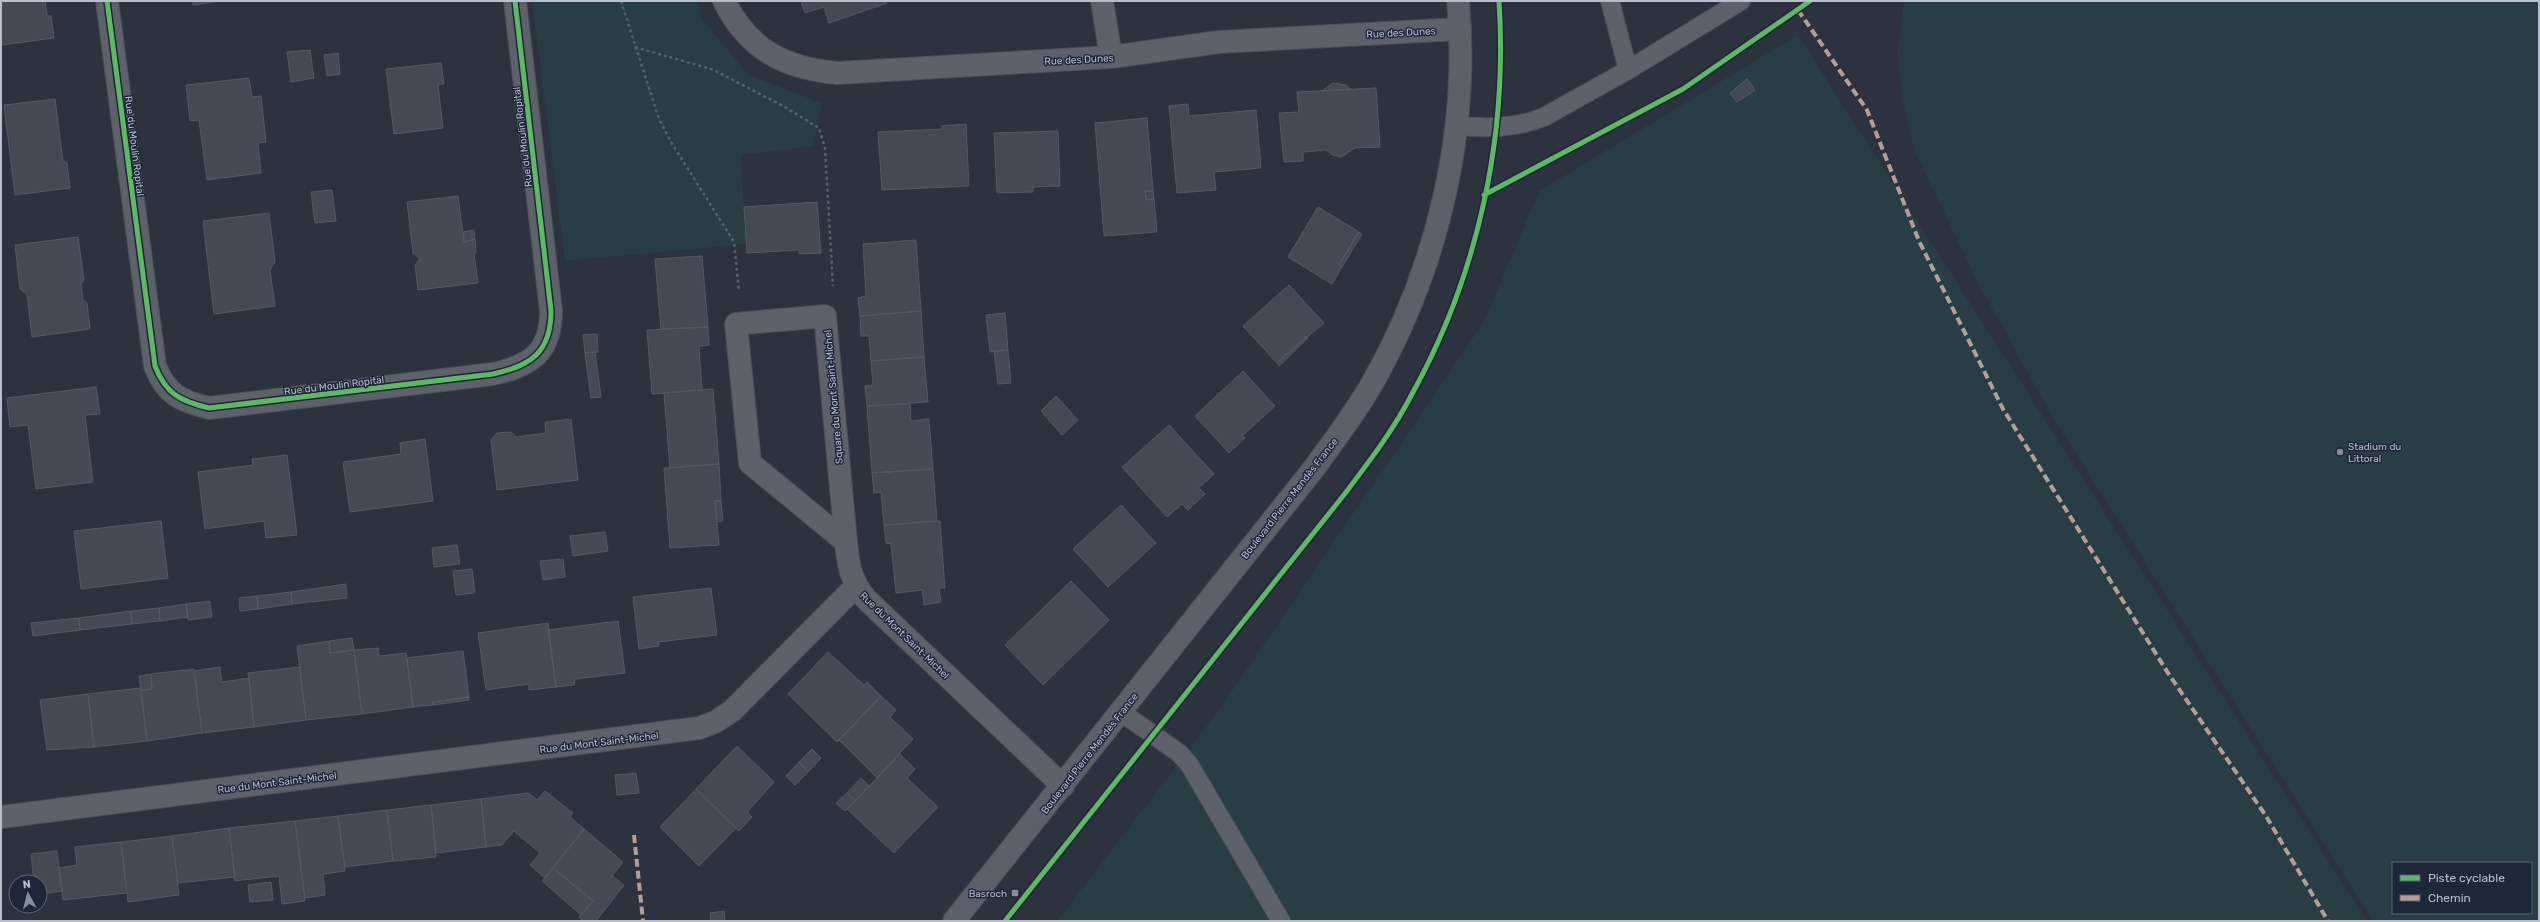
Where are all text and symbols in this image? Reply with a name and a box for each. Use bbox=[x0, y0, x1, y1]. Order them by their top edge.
street label: Rue des Dunes bbox=[1366, 25, 1436, 41]
street label: Rue des Dunes bbox=[1044, 52, 1114, 68]
street label: Rue du Moulin Ropital bbox=[511, 86, 535, 188]
street label: Rue du Moulin Ropital bbox=[122, 95, 146, 197]
street label: Square du Mont Saint-Michel bbox=[822, 329, 846, 465]
street label: Rue du Moulin Ropital bbox=[283, 374, 385, 398]
street label: Boulevard Pierre Mendès France bbox=[1239, 435, 1341, 561]
place label: Stadium du Littoral bbox=[2348, 441, 2401, 465]
marker: Stadium du Littoral bbox=[2335, 447, 2345, 457]
street label: Rue du Mont Saint-Michel bbox=[857, 590, 952, 682]
street label: Boulevard Pierre Mendès France bbox=[1039, 690, 1141, 816]
street label: Rue du Mont Saint-Michel bbox=[539, 730, 659, 756]
street label: Rue du Mont Saint-Michel bbox=[217, 770, 337, 796]
legend bbox=[2392, 862, 2532, 914]
text: Piste cyclable bbox=[2428, 871, 2505, 885]
north arrow bbox=[8, 874, 48, 914]
text: N bbox=[22, 878, 32, 892]
place label: Basroch bbox=[969, 888, 1007, 900]
marker: Basroch bbox=[1010, 888, 1020, 898]
text: Chemin bbox=[2428, 891, 2471, 905]

